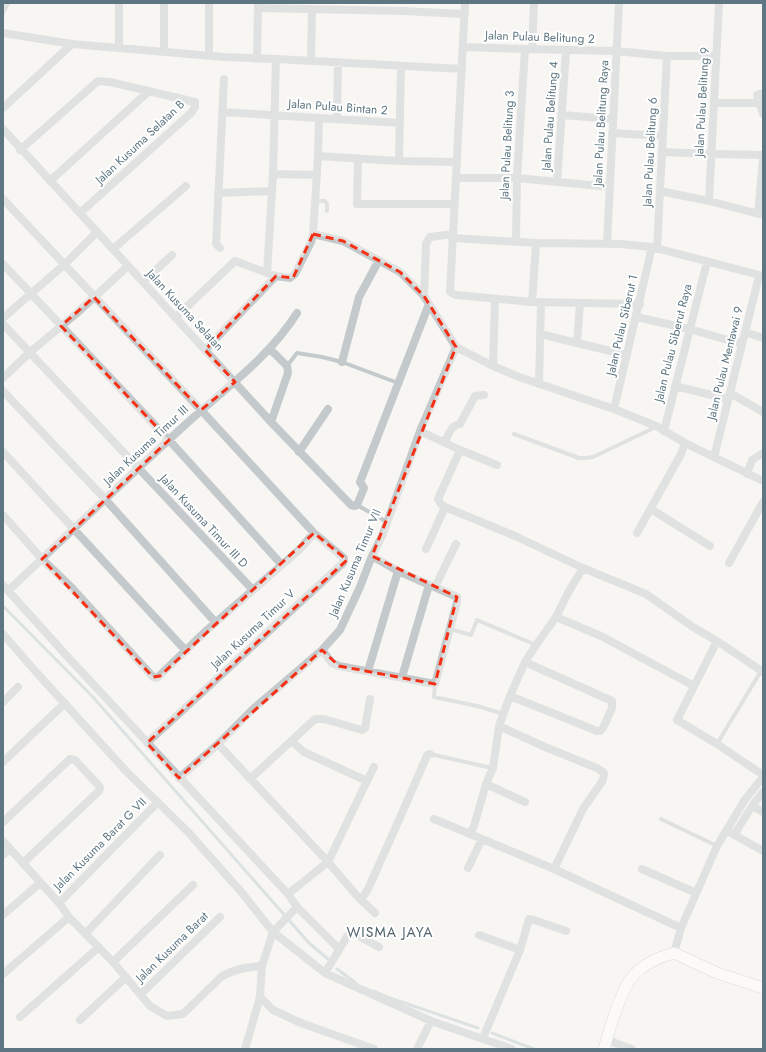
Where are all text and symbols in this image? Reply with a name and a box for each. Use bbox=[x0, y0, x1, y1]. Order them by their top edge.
street label: Jalan Pulau Belitung 2 bbox=[483, 26, 595, 48]
street label: Jalan Pulau Belitung 9 bbox=[690, 47, 714, 159]
street label: Jalan Pulau Belitung Raya bbox=[589, 59, 613, 189]
street label: Jalan Pulau Belitung 4 bbox=[537, 61, 563, 173]
street label: Jalan Pulau Belitung 3 bbox=[495, 89, 519, 202]
street label: Jalan Pulau Bintan 2 bbox=[286, 94, 388, 119]
street label: Jalan Kusuma Selatan B bbox=[90, 96, 189, 190]
street label: Jalan Pulau Belitung 6 bbox=[638, 97, 662, 209]
street label: Jalan Kusuma Selatan bbox=[141, 264, 228, 355]
street label: Jalan Pulau Siberut 1 bbox=[601, 273, 642, 379]
street label: Jalan Pulau Siberut Raya bbox=[649, 282, 696, 406]
street label: Jalan Pulau Mentawai 9 bbox=[702, 304, 748, 424]
street label: Jalan Kusuma Timur III bbox=[98, 401, 193, 491]
street label: Jalan Kusuma Timur III D bbox=[154, 469, 252, 572]
street label: Jalan Kusuma Timur VII bbox=[323, 506, 386, 622]
street label: Jalan Kusuma Timur V bbox=[205, 585, 299, 674]
street label: Jalan Kusuma Barat G VII bbox=[48, 793, 151, 896]
street label: Jalan Kusuma Barat bbox=[130, 907, 212, 988]
district label: WISMA JAYA bbox=[346, 922, 434, 942]

